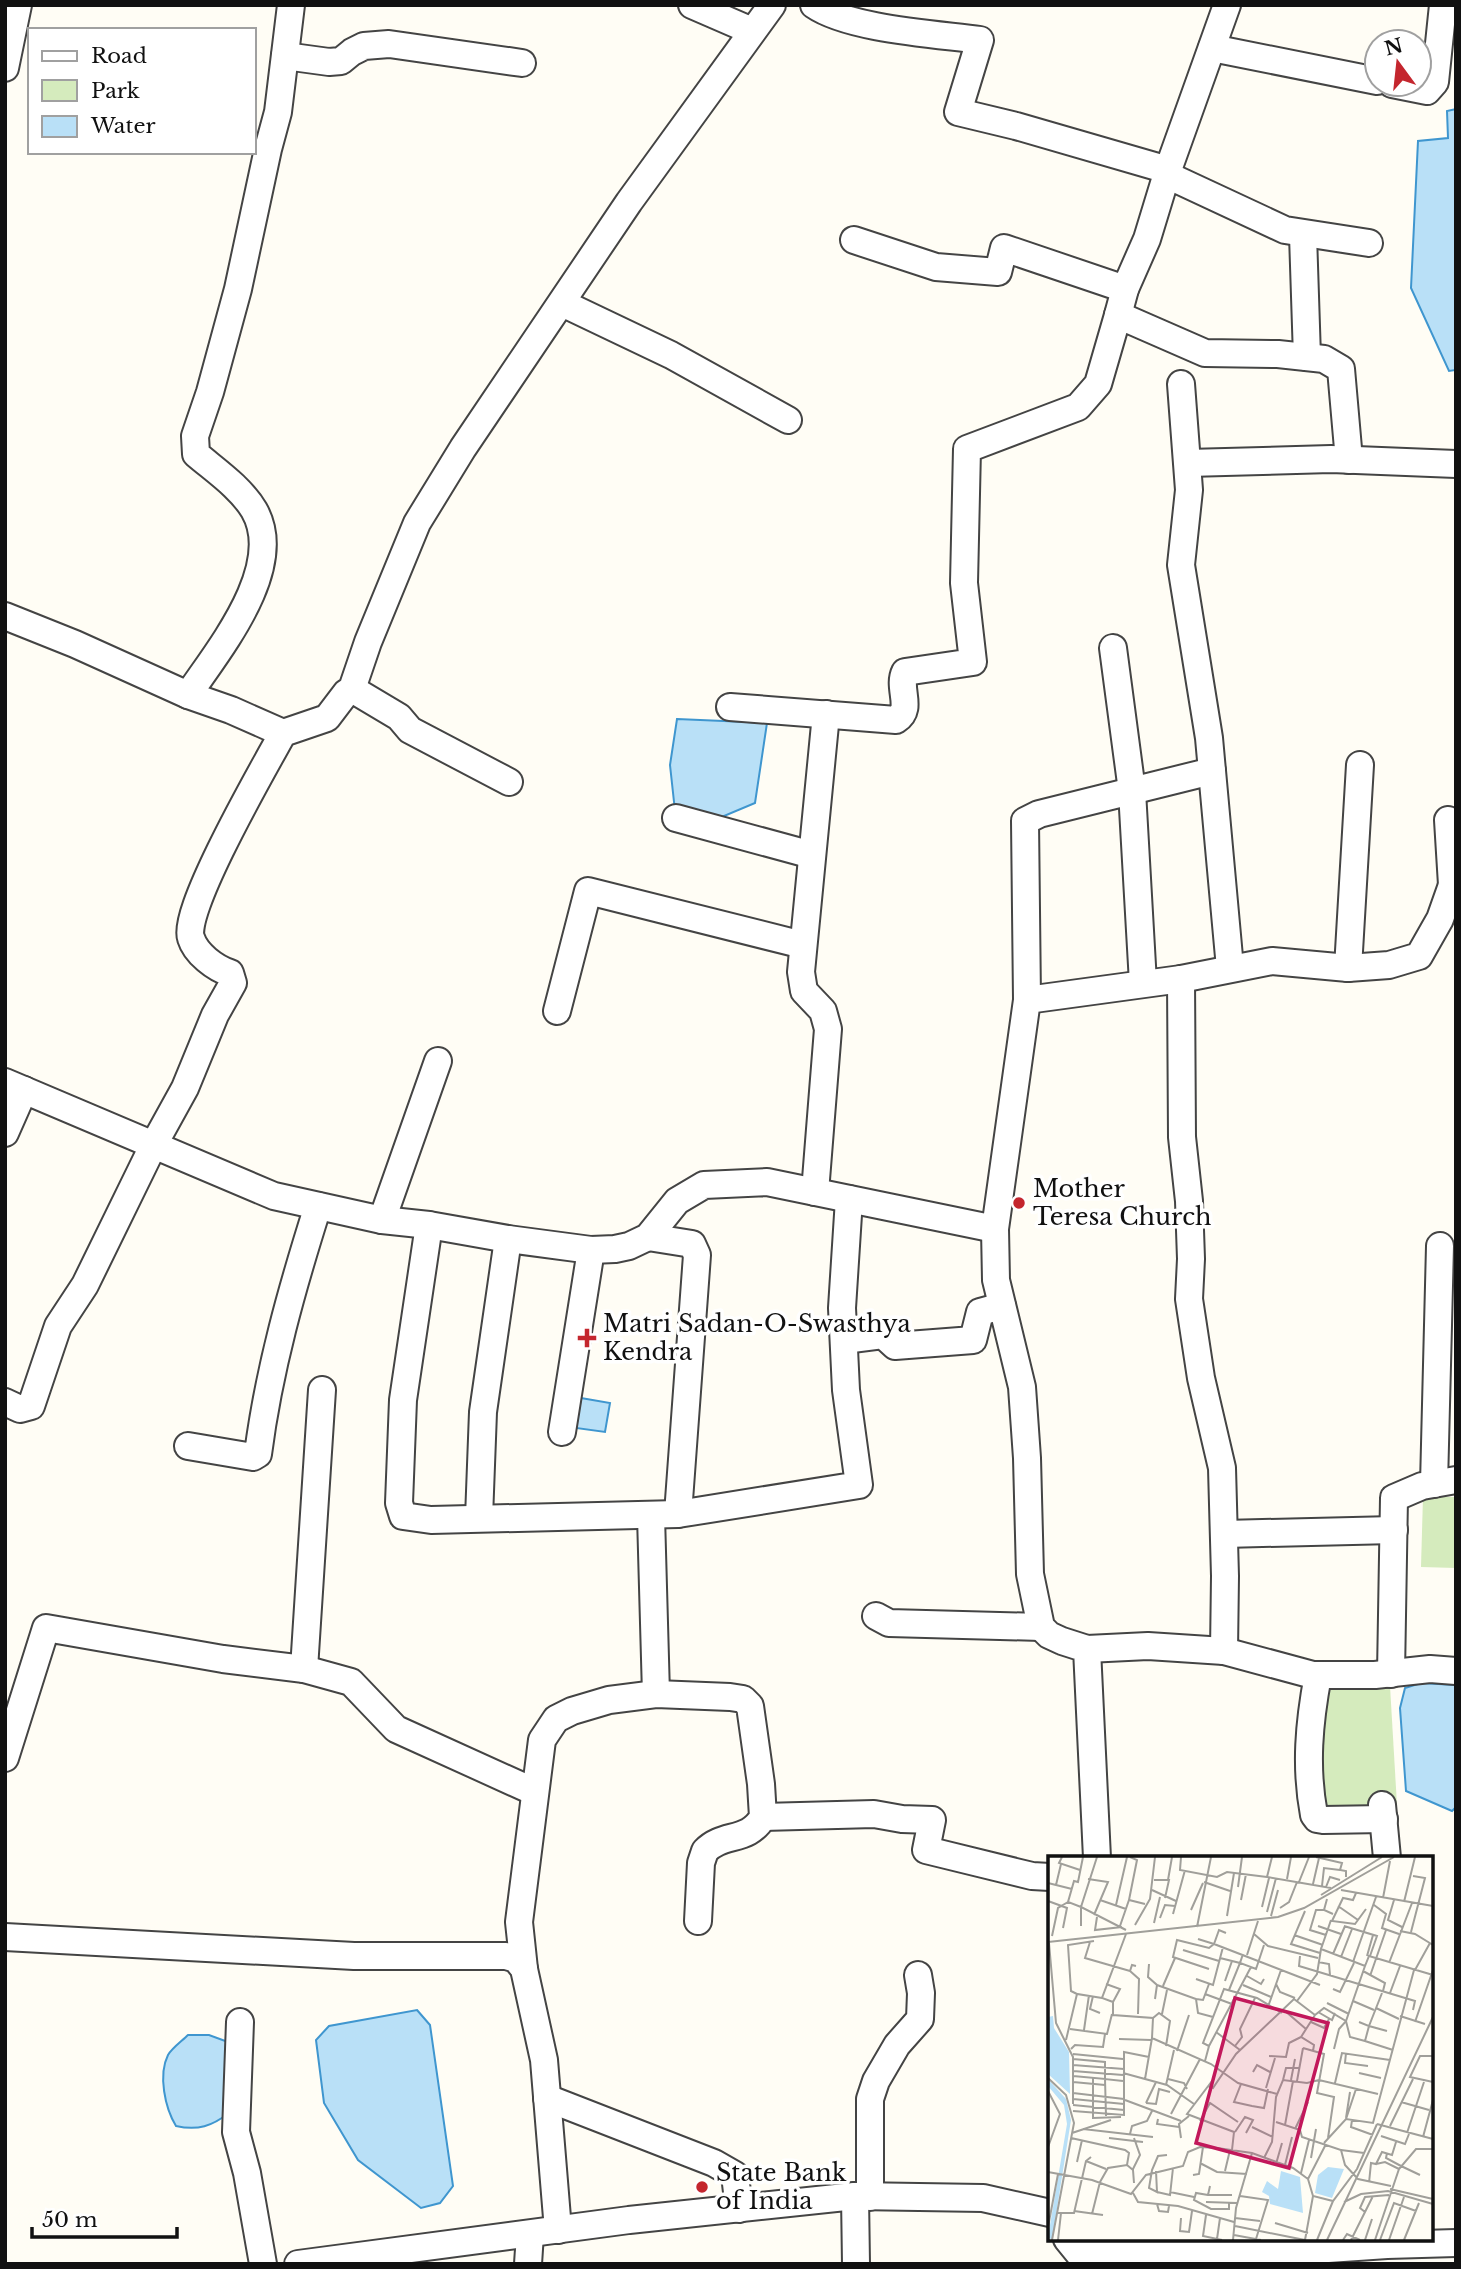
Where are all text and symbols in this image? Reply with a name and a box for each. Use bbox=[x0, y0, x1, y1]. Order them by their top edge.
legend bbox=[28, 28, 256, 154]
north arrow bbox=[1363, 28, 1433, 98]
text: N bbox=[1382, 34, 1405, 60]
text: Road bbox=[91, 43, 147, 69]
text: Park bbox=[91, 78, 140, 104]
text: Water bbox=[90, 113, 155, 139]
place label: Mother Teresa Church bbox=[1033, 1174, 1212, 1231]
marker: Mother Teresa Church bbox=[1011, 1195, 1027, 1211]
place label: Matri Sadan-O-Swasthya Kendra bbox=[603, 1309, 911, 1366]
marker: Matri Sadan-O-Swasthya Kendra bbox=[577, 1328, 597, 1348]
inset map bbox=[1048, 1856, 1433, 2241]
place label: State Bank of India bbox=[716, 2158, 847, 2215]
marker: State Bank of India bbox=[694, 2179, 710, 2195]
scale bar bbox=[32, 2196, 177, 2240]
text: 50 m bbox=[42, 2207, 98, 2233]

